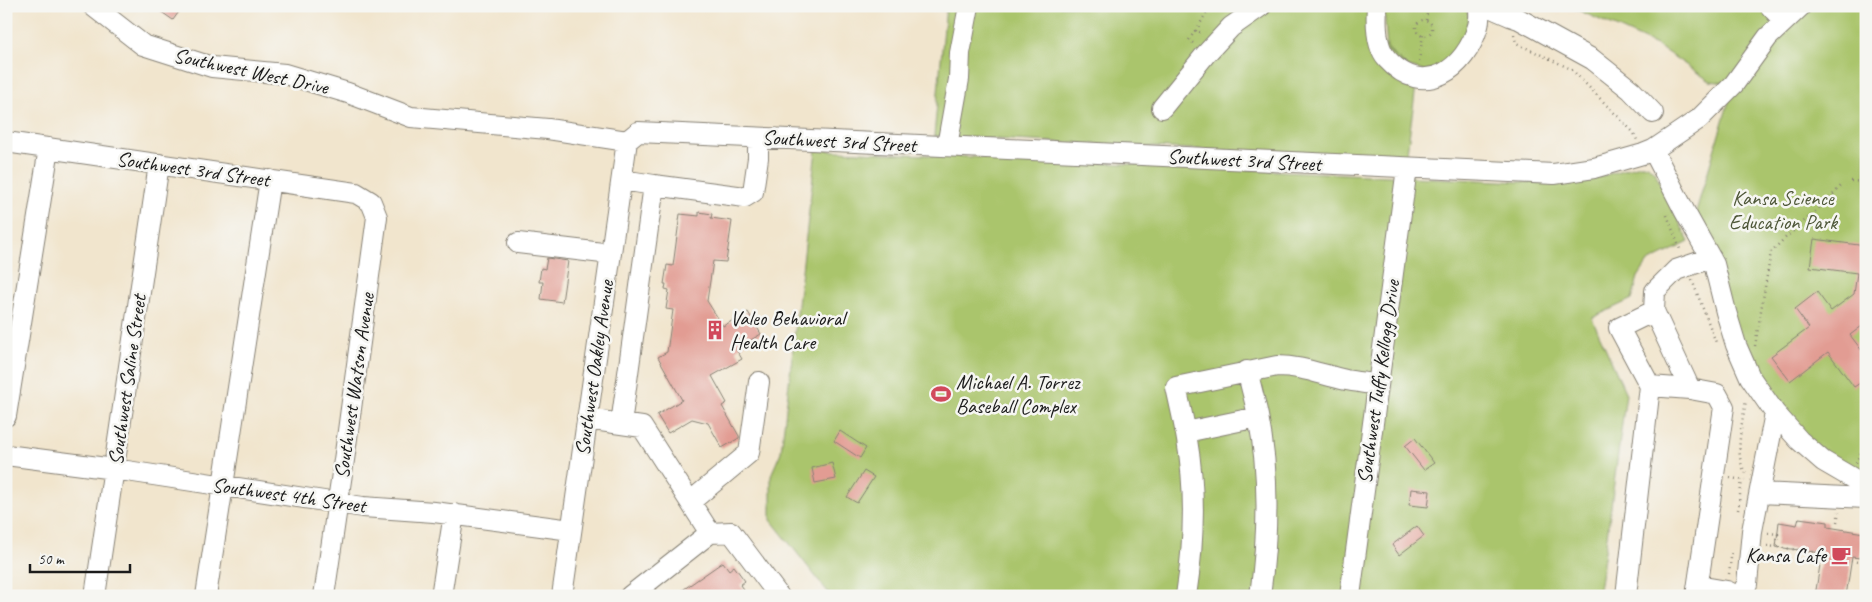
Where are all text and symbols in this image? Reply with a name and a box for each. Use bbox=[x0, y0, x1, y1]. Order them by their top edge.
street label: Southwest West Drive bbox=[171, 42, 332, 100]
street label: Southwest 3rd Street bbox=[761, 124, 919, 158]
street label: Southwest 3rd Street bbox=[1166, 143, 1324, 177]
street label: Southwest 3rd Street bbox=[115, 145, 273, 193]
park label: Kansa Science Education Park bbox=[1729, 185, 1838, 235]
street label: Southwest Tuffy Kellogg Drive bbox=[1351, 277, 1405, 485]
street label: Southwest Oakley Avenue bbox=[569, 278, 619, 457]
street label: Southwest Watson Avenue bbox=[328, 290, 380, 480]
street label: Southwest Saline Street bbox=[102, 291, 152, 467]
place label: Valeo Behavioral Health Care bbox=[730, 305, 848, 355]
building icon: Valeo Behavioral Health Care bbox=[704, 319, 726, 341]
place label: Michael A. Torrez Baseball Complex bbox=[956, 369, 1081, 419]
sports icon: Michael A. Torrez Baseball Complex bbox=[930, 383, 952, 405]
street label: Southwest 4th Street bbox=[211, 471, 370, 519]
scale bar bbox=[30, 542, 130, 574]
place label: Kansa Cafe bbox=[1745, 542, 1828, 568]
cafe icon: Kansa Cafe bbox=[1830, 544, 1852, 566]
text: 50 m bbox=[38, 550, 65, 569]

